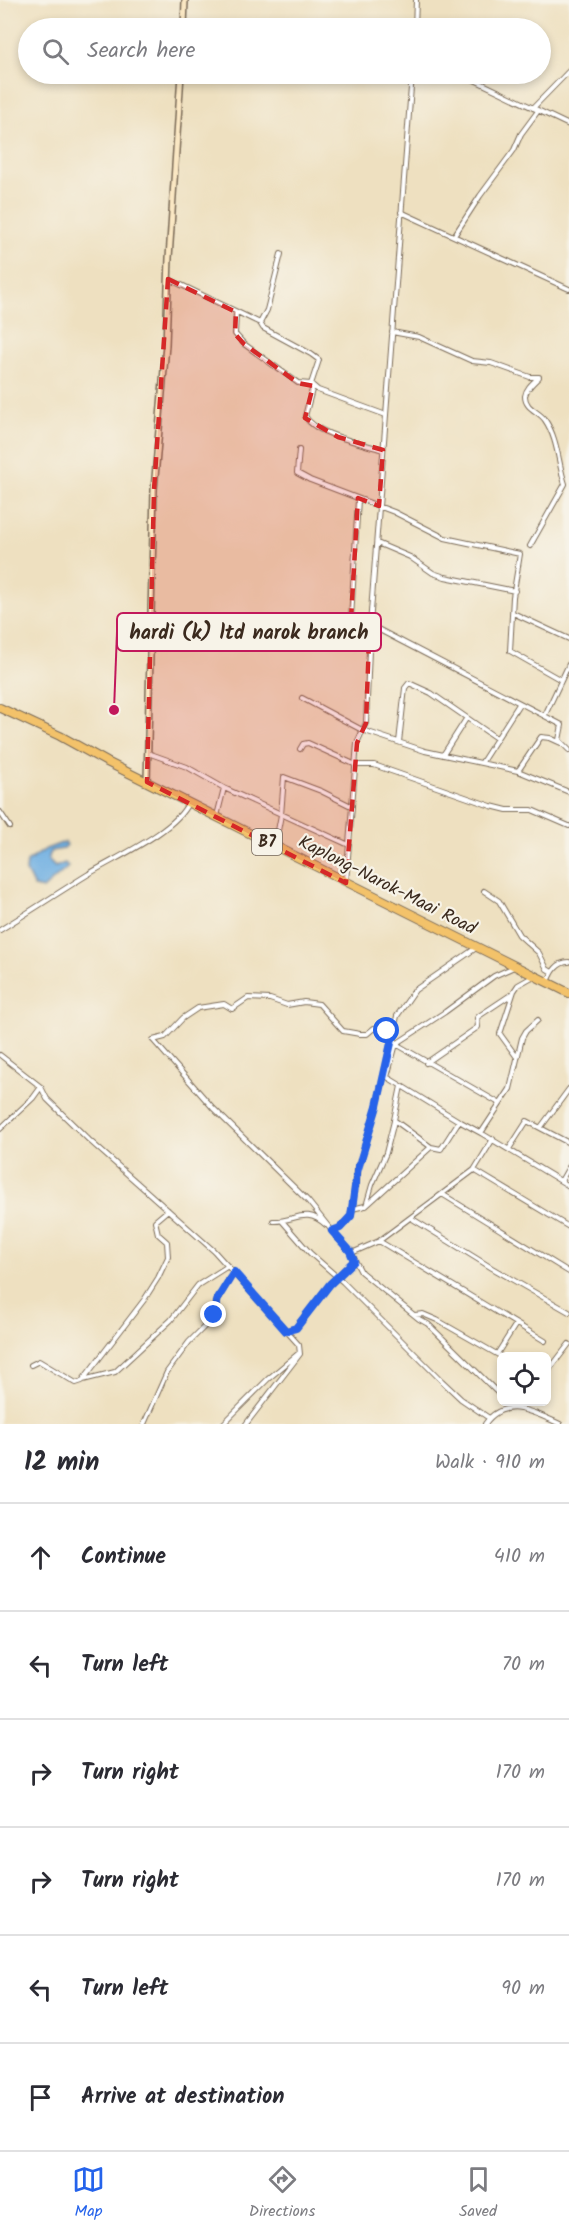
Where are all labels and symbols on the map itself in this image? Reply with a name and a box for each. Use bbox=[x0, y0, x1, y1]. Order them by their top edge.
callout: hardi (k) ltd narok branch bbox=[117, 613, 381, 651]
text: hardi (k) ltd narok branch bbox=[129, 618, 369, 650]
street label: Kaplong-Narok-Maai Road bbox=[293, 828, 482, 944]
road number: B7 bbox=[252, 829, 282, 855]
route start bbox=[373, 1017, 399, 1043]
route end bbox=[200, 1301, 226, 1327]

